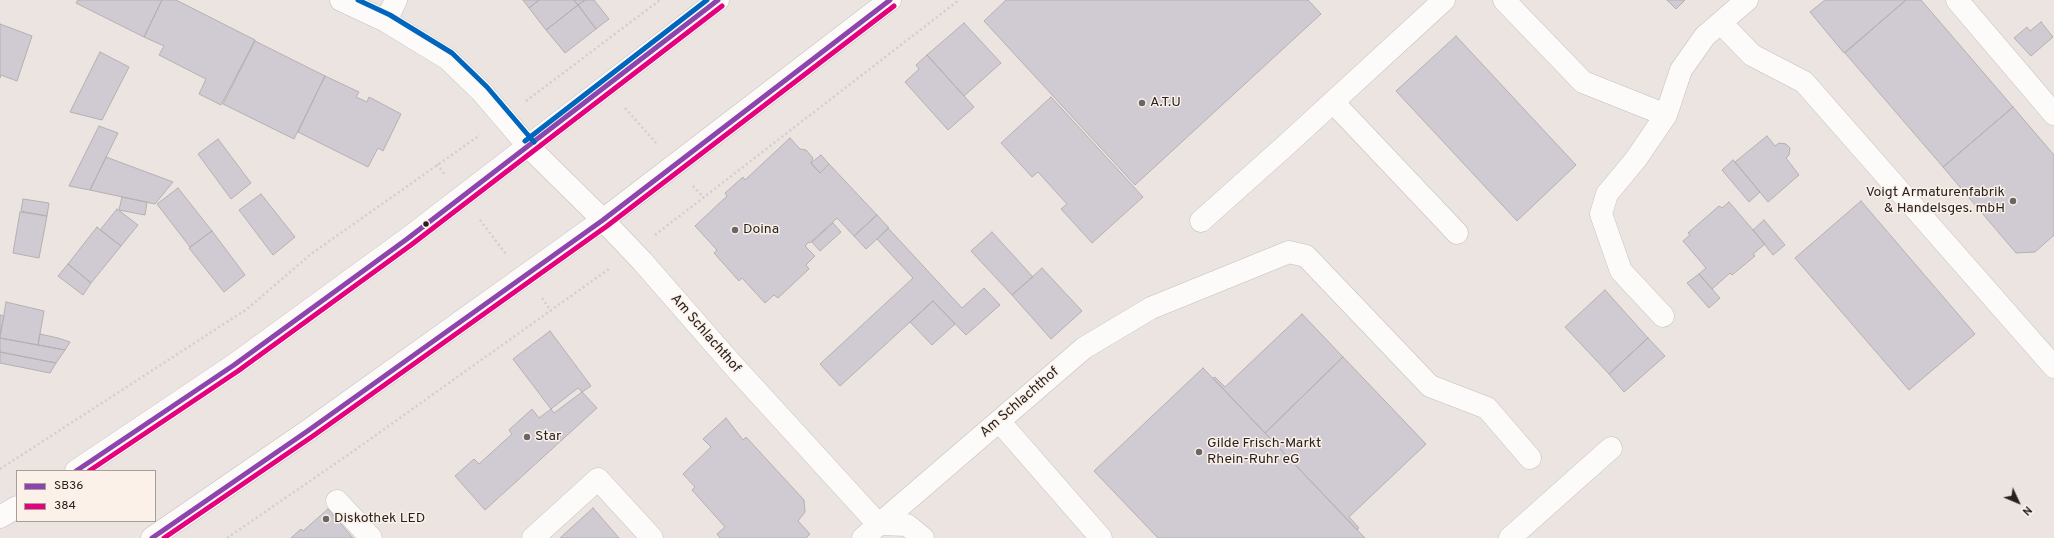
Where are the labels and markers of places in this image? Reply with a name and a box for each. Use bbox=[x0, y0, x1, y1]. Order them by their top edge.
place label: A.T.U bbox=[1150, 95, 1181, 111]
marker: A.T.U bbox=[1137, 98, 1147, 108]
place label: Voigt Armaturenfabrik & Handelsges. mbH bbox=[1866, 185, 2005, 218]
marker: Voigt Armaturenfabrik & Handelsges. mbH bbox=[2008, 196, 2018, 206]
unlabelled marker bbox=[421, 219, 431, 229]
place label: Doina bbox=[743, 222, 779, 238]
marker: Doina bbox=[730, 225, 740, 235]
place label: Star bbox=[535, 429, 561, 445]
marker: Star bbox=[522, 432, 532, 442]
place label: Gilde Frisch-Markt Rhein-Ruhr eG bbox=[1207, 436, 1321, 468]
marker: Gilde Frisch-Markt Rhein-Ruhr eG bbox=[1194, 447, 1204, 457]
place label: Diskothek LED bbox=[334, 511, 425, 527]
marker: Diskothek LED bbox=[321, 514, 331, 524]

